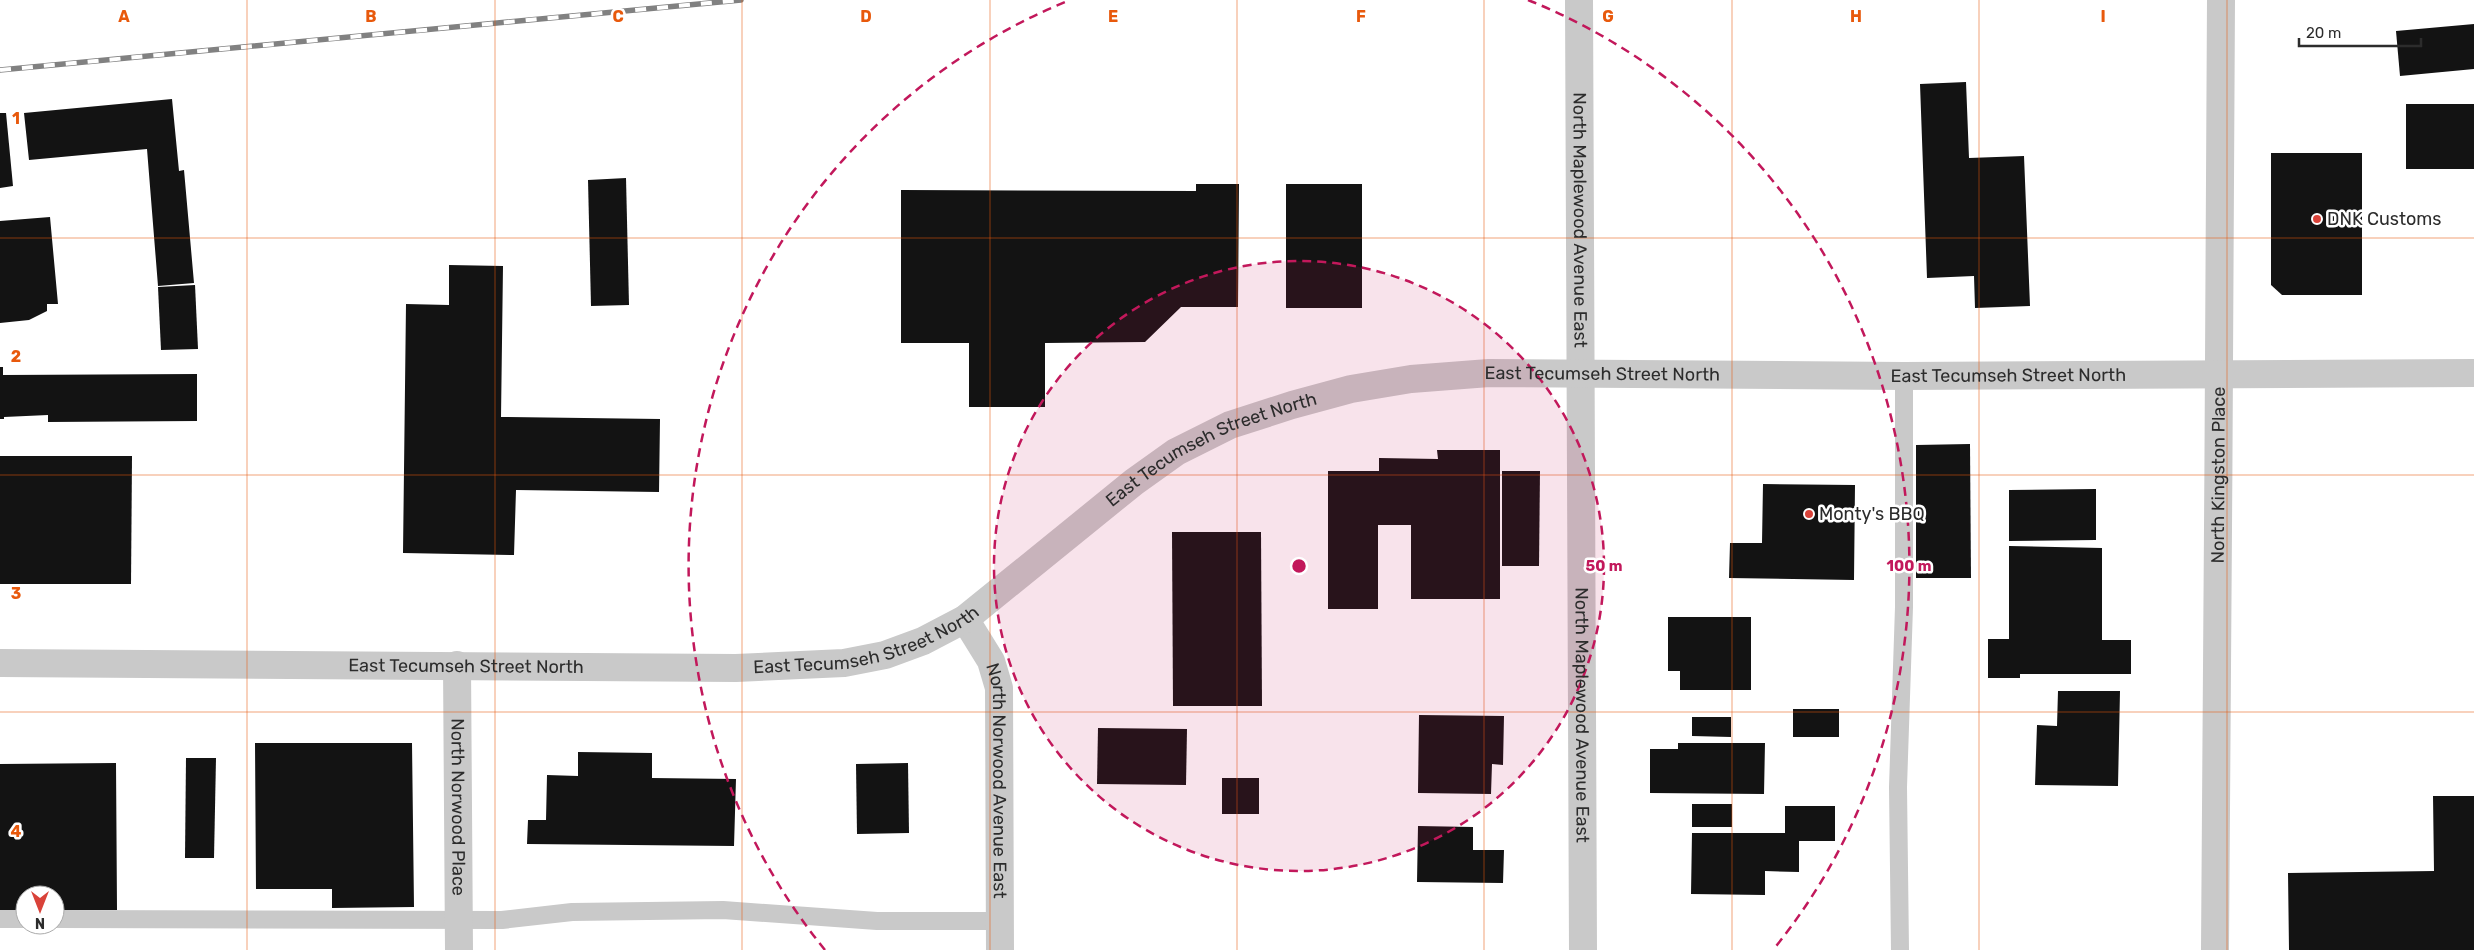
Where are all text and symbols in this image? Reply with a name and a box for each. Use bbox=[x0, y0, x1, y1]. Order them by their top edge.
text: A bbox=[118, 7, 130, 26]
text: B bbox=[365, 7, 377, 26]
text: C bbox=[612, 7, 624, 26]
text: D bbox=[860, 7, 872, 26]
text: E bbox=[1108, 7, 1118, 26]
text: F bbox=[1356, 7, 1366, 26]
text: G bbox=[1602, 7, 1614, 26]
text: H bbox=[1850, 7, 1862, 26]
text: I bbox=[2100, 7, 2106, 26]
scale bar bbox=[2299, 15, 2422, 47]
text: 20 m bbox=[2306, 24, 2341, 42]
street label: North Maplewood Avenue East bbox=[1568, 92, 1591, 348]
text: 1 bbox=[12, 109, 20, 128]
place label: DNK Customs bbox=[2327, 208, 2442, 230]
marker: DNK Customs bbox=[2311, 213, 2323, 225]
text: 2 bbox=[11, 347, 21, 366]
street label: East Tecumseh Street North bbox=[1484, 362, 1720, 386]
street label: East Tecumseh Street North bbox=[1890, 364, 2126, 387]
street label: North Kingston Place bbox=[2207, 387, 2230, 563]
street label: East Tecumseh Street North bbox=[1101, 388, 1319, 511]
place label: Monty's BBQ bbox=[1819, 503, 1925, 525]
marker: Monty's BBQ bbox=[1803, 508, 1815, 520]
centre of rings bbox=[1290, 557, 1308, 575]
text: 50 m bbox=[1586, 557, 1622, 575]
text: 100 m bbox=[1887, 557, 1931, 575]
text: 3 bbox=[11, 584, 21, 603]
street label: North Maplewood Avenue East bbox=[1570, 587, 1594, 843]
street label: East Tecumseh Street North bbox=[753, 601, 984, 678]
street label: East Tecumseh Street North bbox=[348, 654, 584, 678]
street label: North Norwood Avenue East bbox=[981, 660, 1011, 898]
street label: North Norwood Place bbox=[446, 718, 470, 896]
text: 4 bbox=[11, 822, 22, 841]
north arrow bbox=[15, 885, 65, 935]
text: N bbox=[35, 914, 45, 931]

